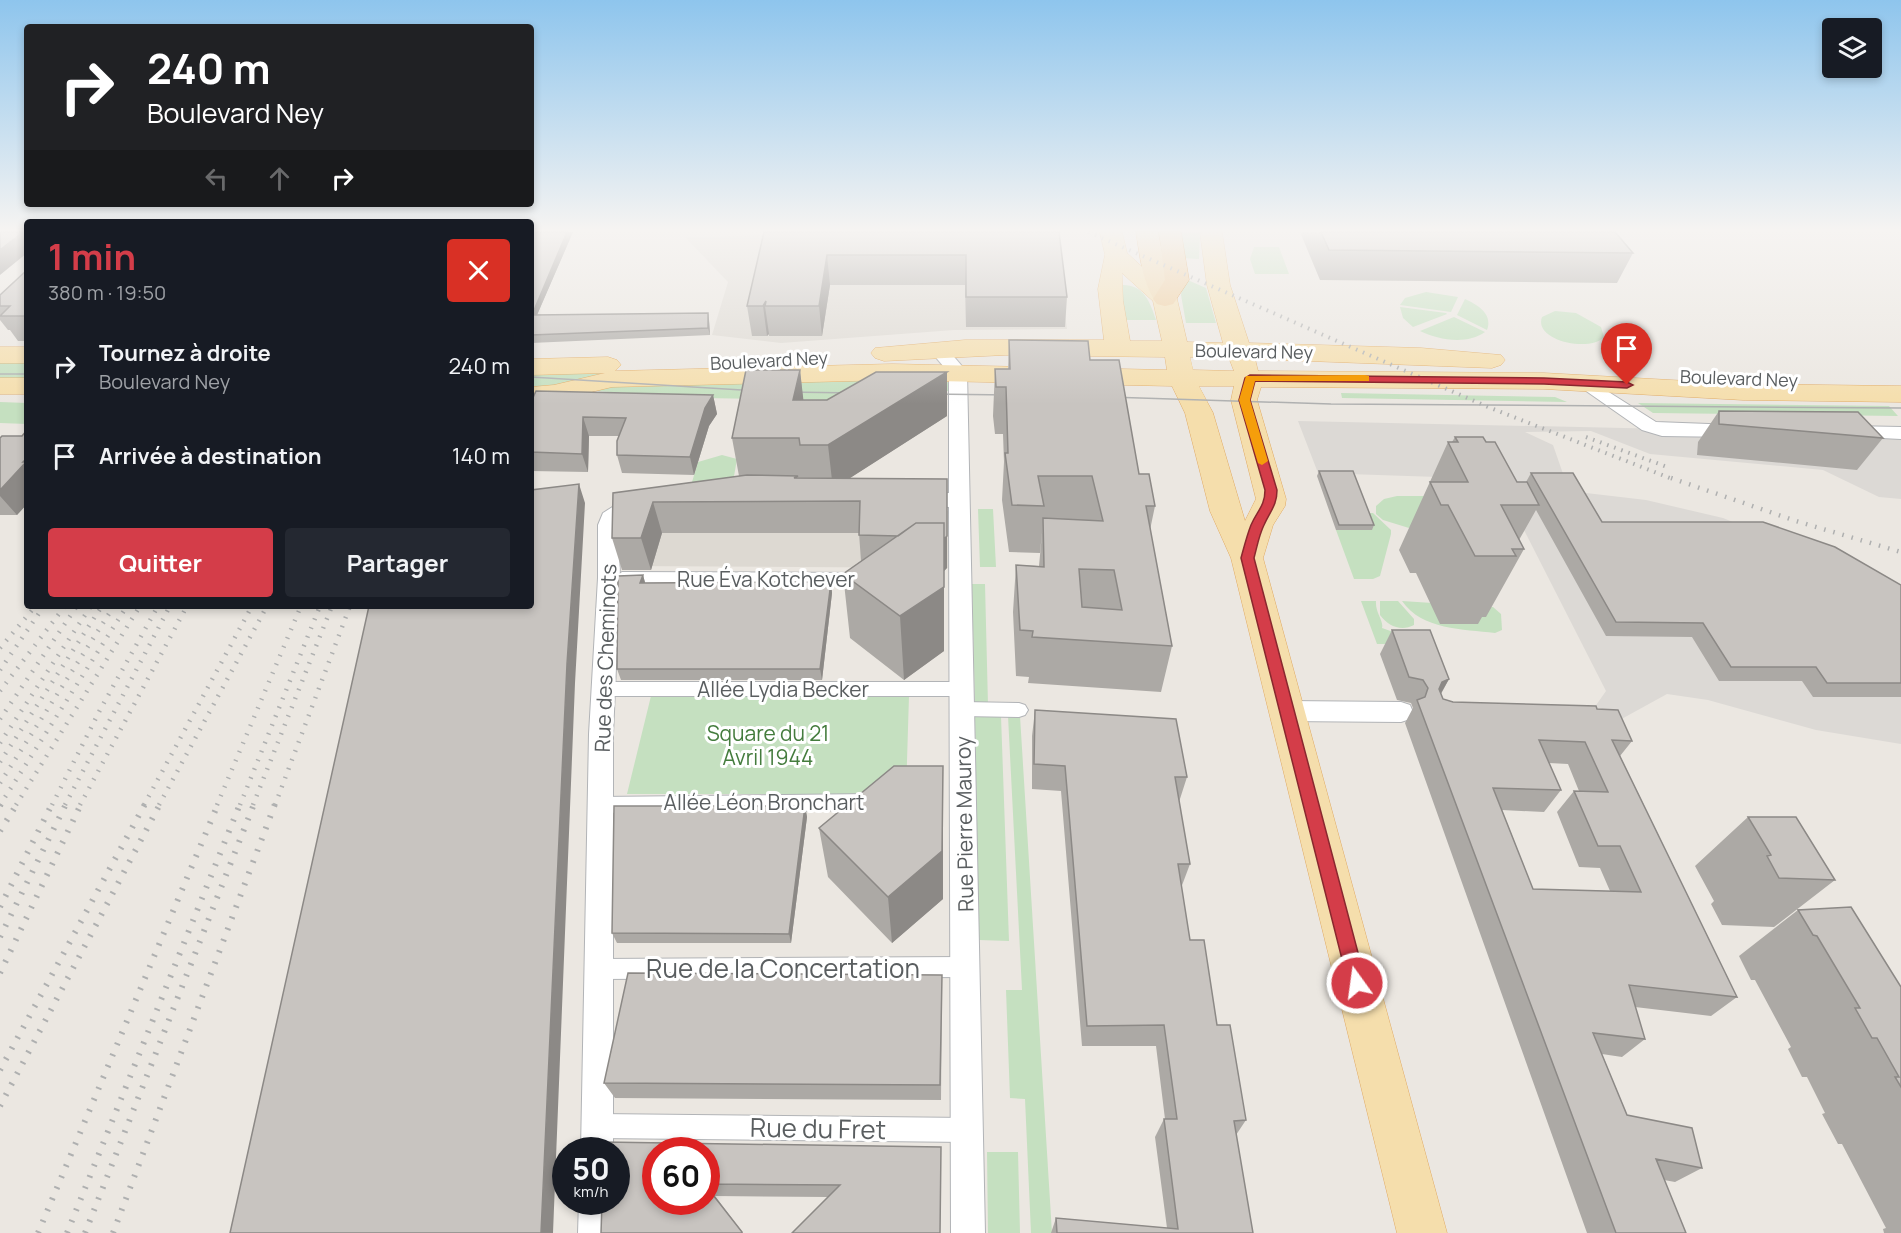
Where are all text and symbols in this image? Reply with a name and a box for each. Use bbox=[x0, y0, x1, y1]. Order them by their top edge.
map controls bbox=[1822, 18, 1882, 78]
button: layers bbox=[1822, 18, 1882, 78]
text: 240 m bbox=[147, 39, 271, 97]
icon: right bbox=[48, 48, 126, 126]
text: Boulevard Ney bbox=[147, 94, 324, 131]
icon: left bbox=[200, 162, 233, 195]
icon: ahead bbox=[263, 162, 296, 195]
icon: right bbox=[326, 162, 359, 195]
text: 1 min bbox=[48, 232, 136, 281]
button: close bbox=[447, 239, 510, 302]
text: 380 m · 19:50 bbox=[48, 279, 166, 306]
pin bbox=[1601, 323, 1652, 385]
icon: arrive bbox=[1610, 332, 1643, 365]
text: Tournez à droite bbox=[99, 338, 271, 368]
street label: Boulevard Ney bbox=[1195, 338, 1314, 364]
street label: Boulevard Ney bbox=[709, 345, 829, 375]
icon: right bbox=[48, 350, 81, 383]
text: 240 m bbox=[448, 351, 510, 381]
street label: Boulevard Ney bbox=[1680, 364, 1799, 392]
text: Boulevard Ney bbox=[99, 368, 230, 395]
icon: arrive bbox=[48, 440, 81, 473]
text: Arrivée à destination bbox=[99, 441, 322, 471]
text: 140 m bbox=[452, 441, 510, 471]
button: Quitter bbox=[48, 528, 273, 597]
button: Partager bbox=[285, 528, 510, 597]
street label: Rue des Cheminots bbox=[588, 563, 622, 753]
street label: Rue Éva Kotchever bbox=[677, 565, 855, 593]
street label: Allée Lydia Becker bbox=[697, 675, 870, 703]
park label: Square du 21 Avril 1944 bbox=[707, 719, 829, 771]
street label: Rue Pierre Mauroy bbox=[948, 736, 980, 912]
street label: Allée Léon Bronchart bbox=[664, 788, 864, 816]
street label: Rue de la Concertation bbox=[646, 950, 920, 986]
position arrow bbox=[1325, 951, 1389, 1015]
street label: Rue du Fret bbox=[750, 1109, 886, 1147]
speed limit sign: 60 bbox=[642, 1137, 720, 1215]
text: 50 bbox=[572, 1148, 610, 1189]
text: km/h bbox=[574, 1181, 608, 1202]

